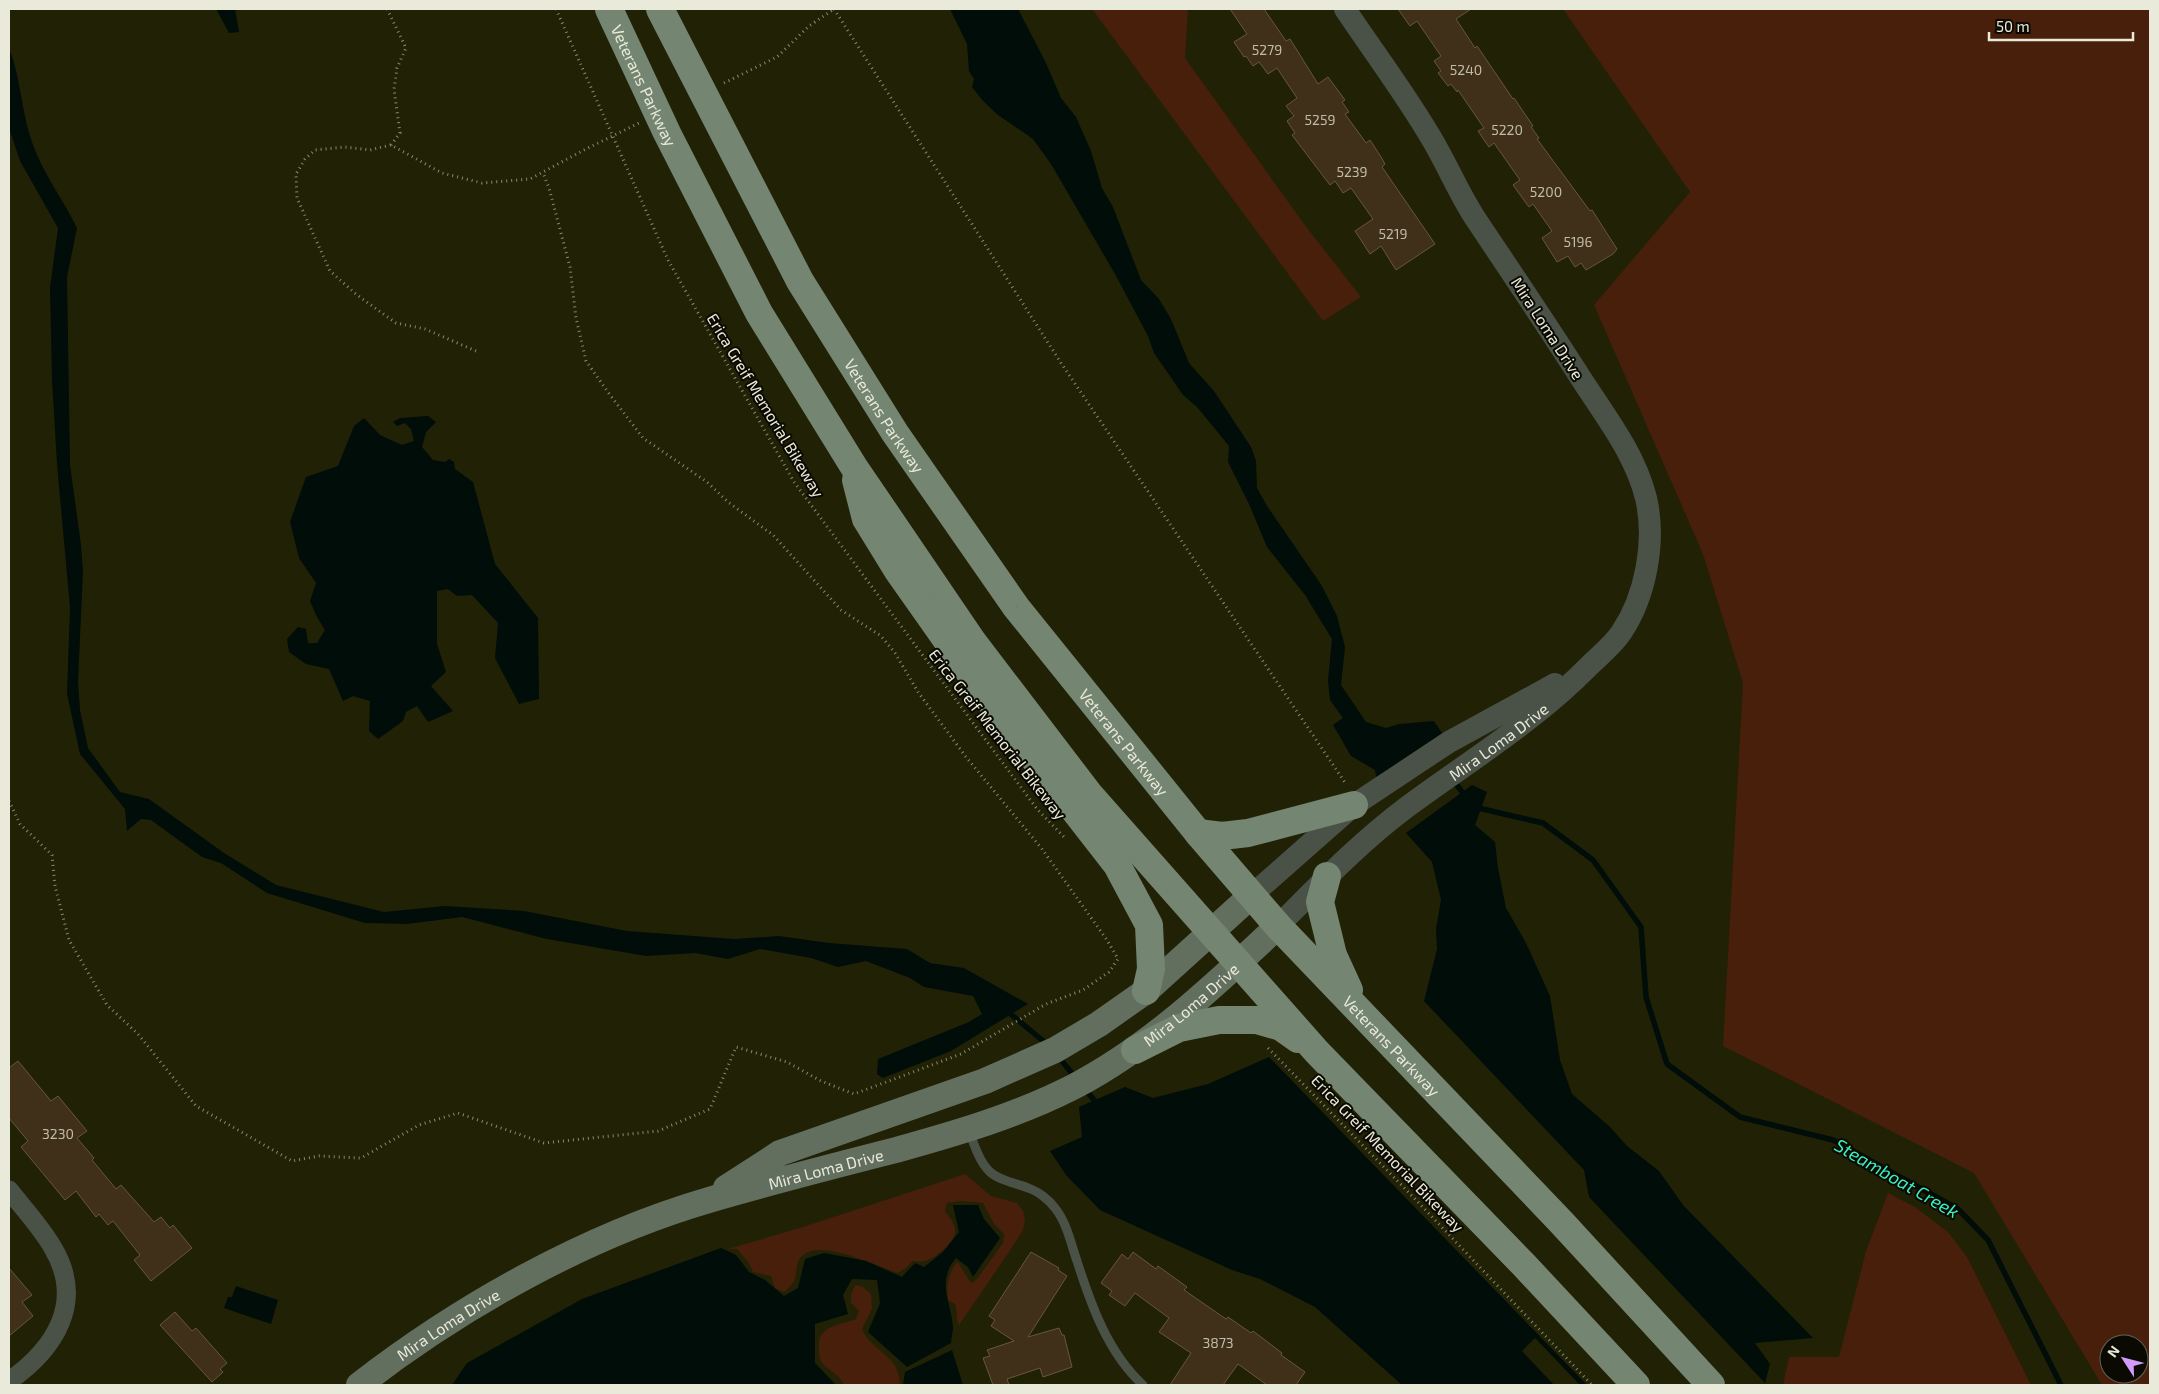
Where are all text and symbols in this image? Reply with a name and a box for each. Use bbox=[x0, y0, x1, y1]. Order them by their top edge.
scale bar bbox=[1989, 10, 2133, 42]
text: 50 m bbox=[1996, 17, 2030, 35]
street label: Veterans Parkway bbox=[608, 21, 682, 149]
house number: 5279 bbox=[1252, 41, 1282, 58]
house number: 5240 bbox=[1450, 61, 1482, 78]
house number: 5259 bbox=[1305, 111, 1335, 128]
house number: 5220 bbox=[1491, 121, 1523, 138]
house number: 5239 bbox=[1336, 163, 1368, 180]
house number: 5200 bbox=[1530, 183, 1562, 200]
house number: 5219 bbox=[1379, 225, 1407, 242]
house number: 5196 bbox=[1563, 233, 1593, 250]
street label: Mira Loma Drive bbox=[1508, 273, 1588, 383]
street label: Erica Greif Memorial Bikeway bbox=[703, 310, 829, 501]
street label: Veterans Parkway bbox=[841, 355, 929, 476]
street label: Erica Greif Memorial Bikeway bbox=[925, 645, 1071, 824]
street label: Veterans Parkway bbox=[1076, 684, 1174, 799]
street label: Mira Loma Drive bbox=[1445, 698, 1551, 784]
street label: Mira Loma Drive bbox=[1139, 959, 1242, 1049]
street label: Veterans Parkway bbox=[1340, 991, 1445, 1100]
street label: Erica Greif Memorial Bikeway bbox=[1308, 1070, 1469, 1236]
house number: 3230 bbox=[42, 1125, 74, 1142]
water label: Steamboat Creek bbox=[1831, 1133, 1963, 1223]
street label: Mira Loma Drive bbox=[766, 1144, 885, 1192]
street label: Mira Loma Drive bbox=[393, 1284, 503, 1364]
house number: 3873 bbox=[1202, 1334, 1234, 1351]
north arrow bbox=[2099, 1334, 2149, 1384]
text: N bbox=[2103, 1342, 2123, 1360]

